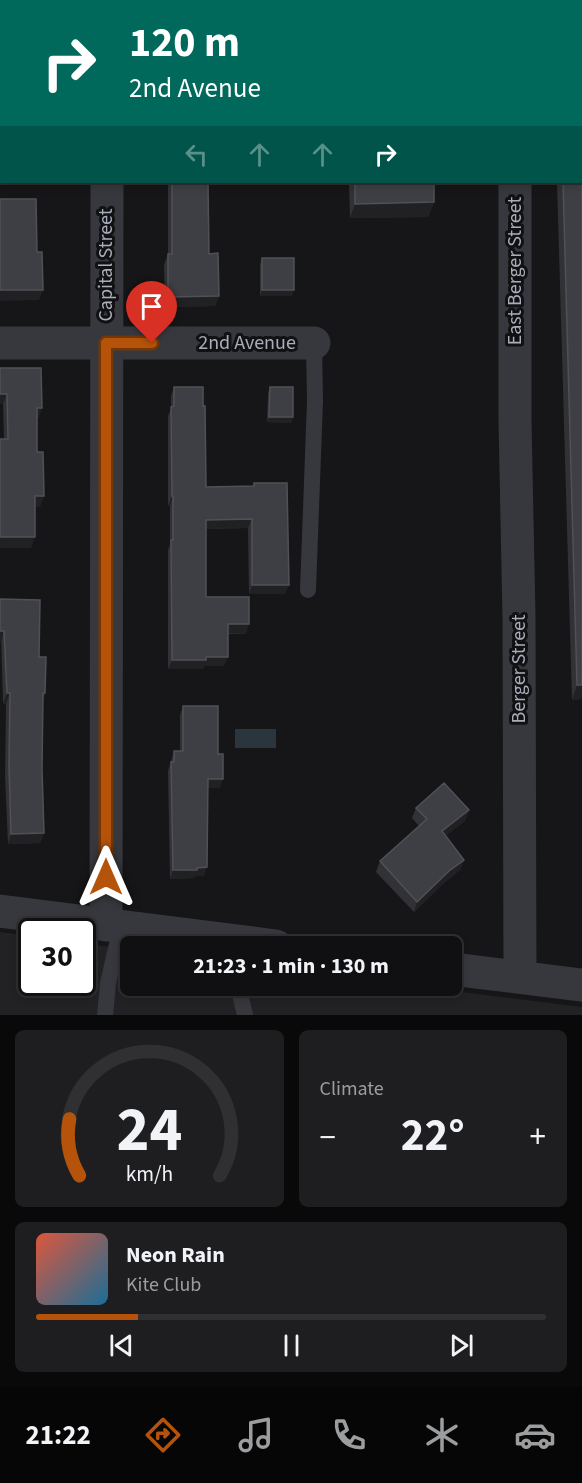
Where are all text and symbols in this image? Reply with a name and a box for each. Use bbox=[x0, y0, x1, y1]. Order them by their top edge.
text: 120 m bbox=[129, 13, 240, 73]
icon: right bbox=[30, 24, 108, 102]
text: 2nd Avenue bbox=[129, 69, 261, 108]
icon: left bbox=[180, 138, 213, 171]
icon: ahead bbox=[243, 138, 276, 171]
icon: ahead bbox=[306, 138, 339, 171]
icon: right bbox=[369, 138, 402, 171]
street label: East Berger Street bbox=[501, 196, 529, 345]
street label: Capital Street bbox=[92, 208, 120, 322]
pin bbox=[126, 281, 177, 343]
icon: arrive bbox=[135, 290, 168, 323]
street label: 2nd Avenue bbox=[198, 329, 296, 357]
street label: Berger Street bbox=[505, 614, 533, 724]
position arrow bbox=[74, 845, 138, 909]
speed limit sign: 30 bbox=[18, 918, 96, 996]
text: 21:23 · 1 min · 130 m bbox=[193, 950, 389, 982]
text: Climate bbox=[320, 1075, 384, 1103]
text: 24 bbox=[116, 1086, 182, 1175]
text: 22° bbox=[401, 1104, 465, 1168]
text: − bbox=[320, 1114, 336, 1161]
text: + bbox=[530, 1114, 546, 1161]
text: km/h bbox=[125, 1159, 173, 1190]
text: Neon Rain bbox=[126, 1239, 225, 1271]
text: Kite Club bbox=[126, 1271, 201, 1299]
icon: previous bbox=[105, 1329, 138, 1362]
icon: pause bbox=[275, 1329, 308, 1362]
icon: next bbox=[445, 1329, 478, 1362]
icon: directions bbox=[142, 1414, 184, 1456]
icon: music bbox=[235, 1414, 277, 1456]
icon: phone bbox=[328, 1414, 370, 1456]
icon: climate bbox=[421, 1414, 463, 1456]
icon: car bbox=[514, 1414, 556, 1456]
text: 21:22 bbox=[26, 1416, 91, 1455]

